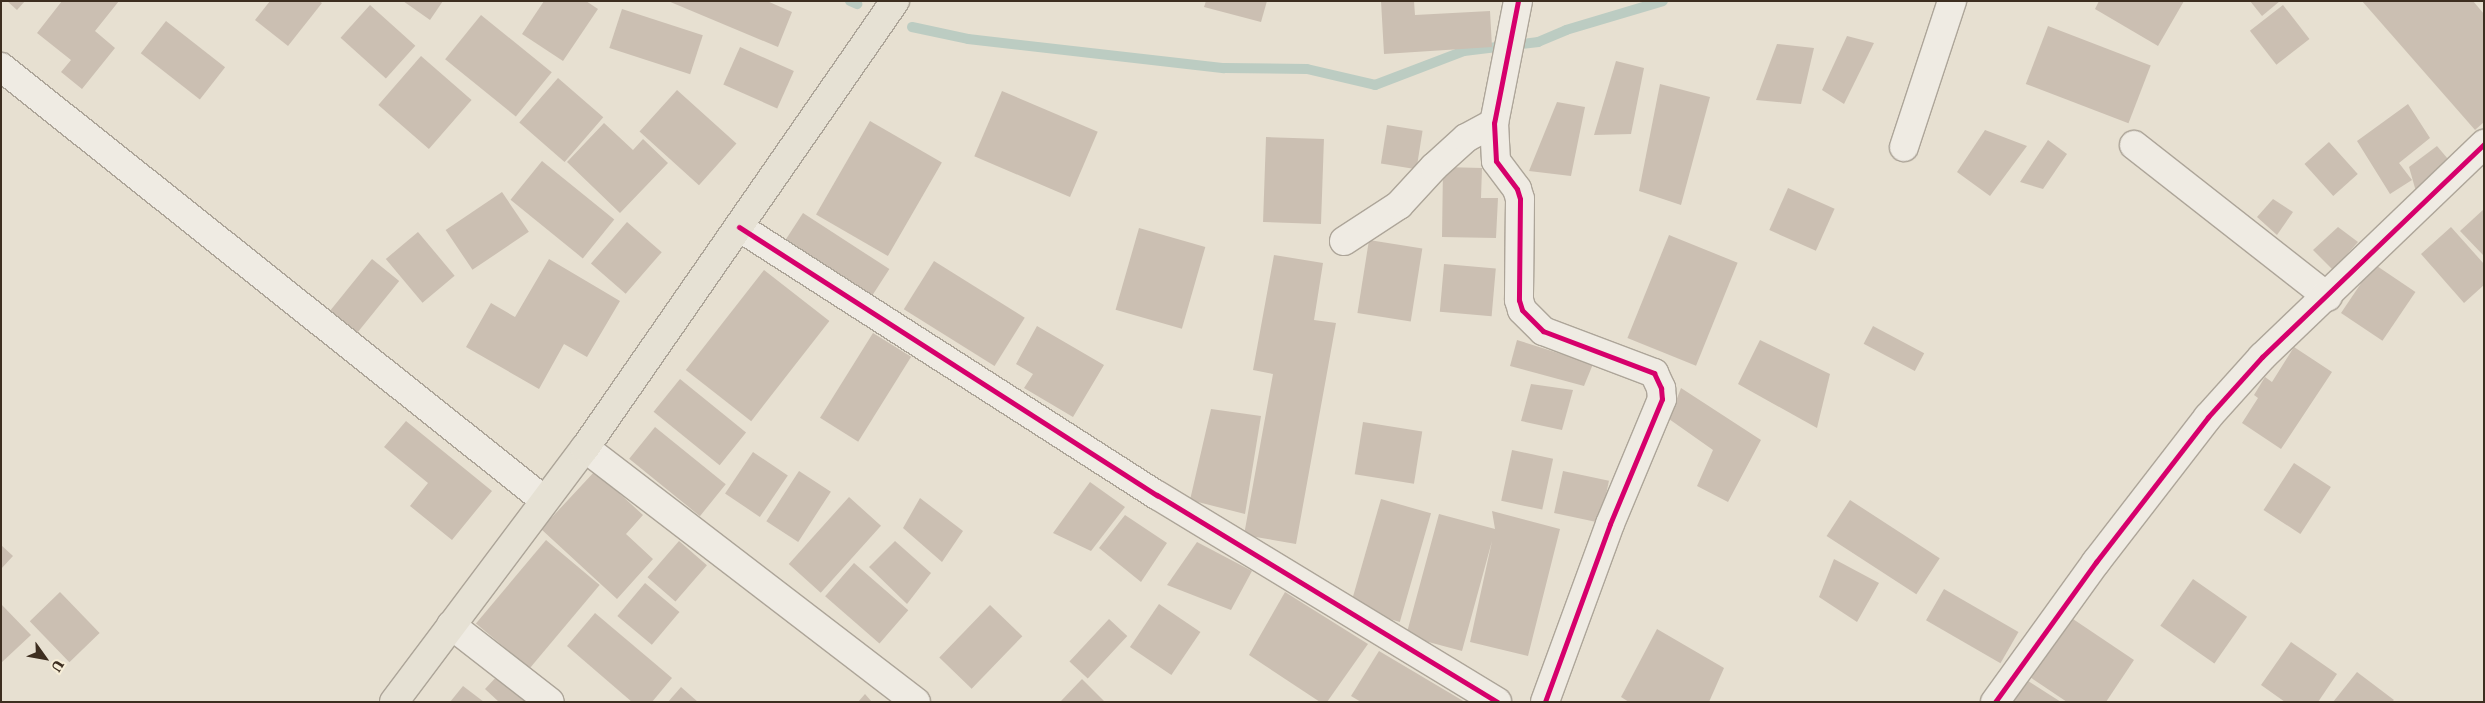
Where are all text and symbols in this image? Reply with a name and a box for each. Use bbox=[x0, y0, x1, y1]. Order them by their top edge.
north arrow bbox=[20, 633, 70, 683]
text: U bbox=[48, 657, 67, 675]

